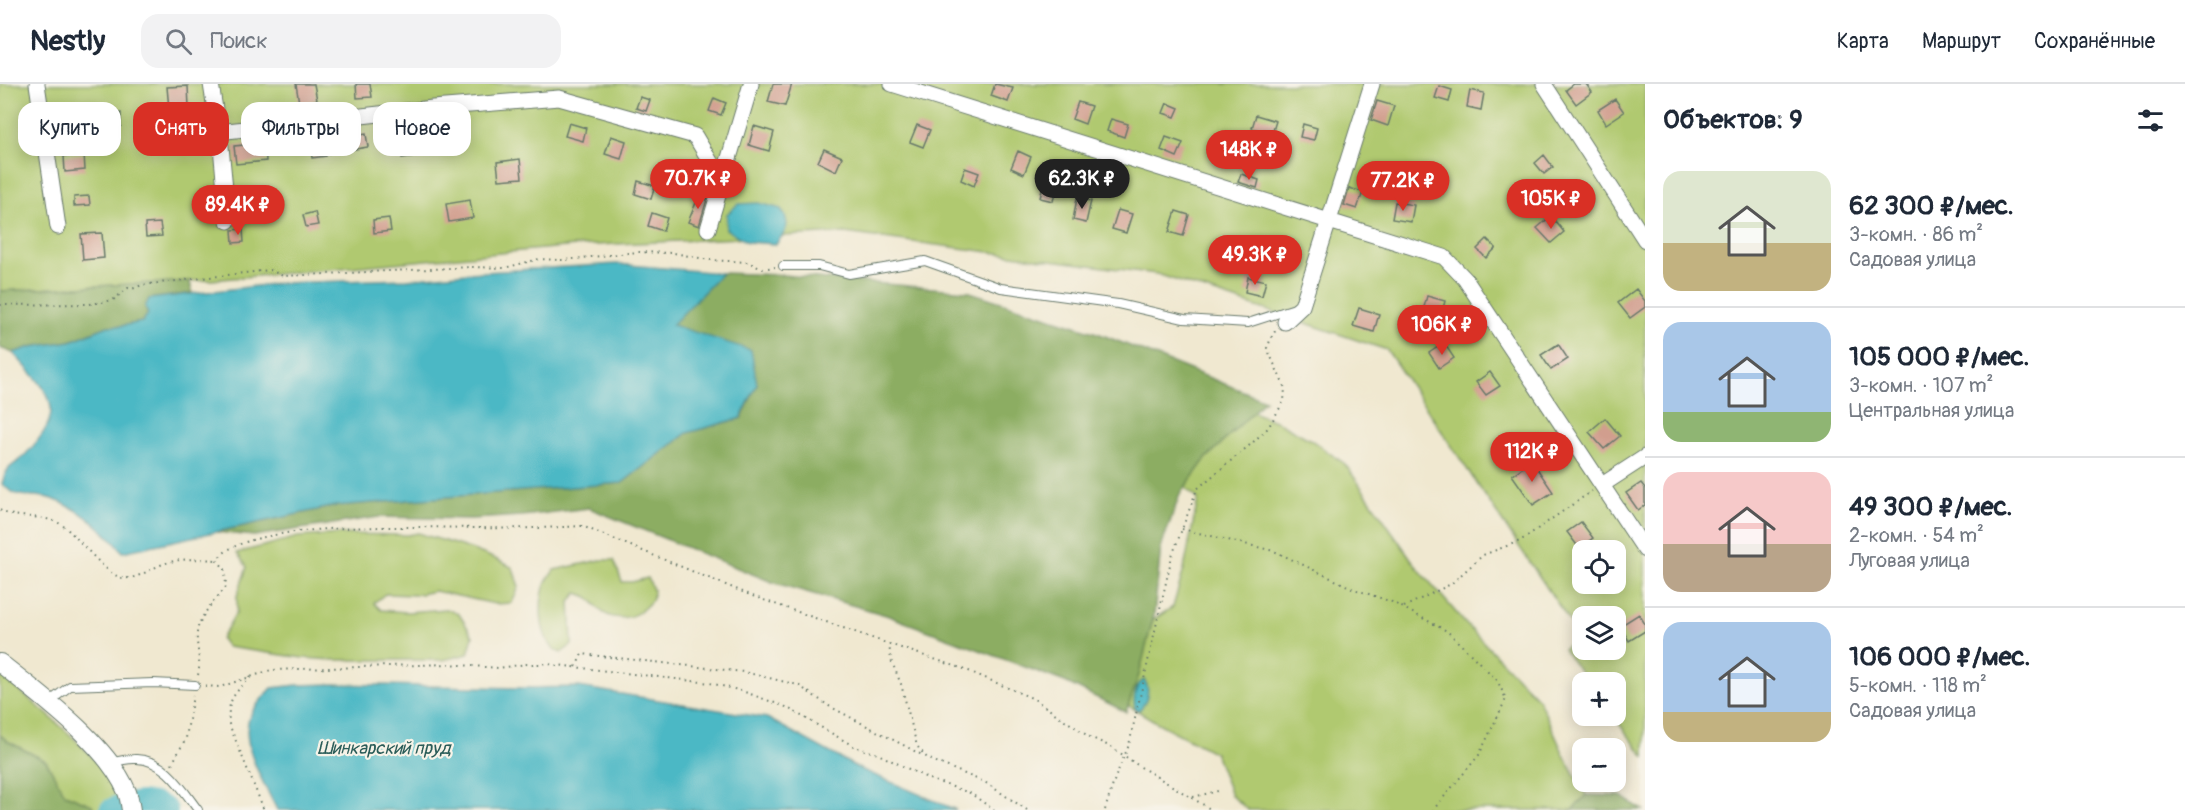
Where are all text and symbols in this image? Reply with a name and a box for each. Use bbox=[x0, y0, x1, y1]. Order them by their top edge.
search box bbox=[141, 14, 561, 68]
text: Nestly bbox=[30, 24, 105, 59]
icon: search bbox=[162, 25, 195, 58]
text: Поиск bbox=[210, 27, 268, 55]
text: Карта bbox=[1837, 28, 1889, 55]
text: Маршрут bbox=[1922, 28, 2001, 55]
text: Сохранённые bbox=[2034, 28, 2155, 55]
chip: Купить bbox=[18, 102, 121, 156]
chip: Снять bbox=[133, 102, 229, 156]
chip: Фильтры bbox=[241, 102, 361, 156]
chip: Новое bbox=[373, 102, 471, 156]
text: Объектов: 9 bbox=[1663, 104, 1803, 136]
icon: filters bbox=[2134, 104, 2167, 137]
pin: 148K ₽ bbox=[1200, 130, 1298, 181]
text: 148K ₽ bbox=[1220, 137, 1278, 162]
pin: 70.7K ₽ bbox=[643, 159, 753, 210]
pin: 62.3K ₽ bbox=[1027, 159, 1137, 210]
pin: 77.2K ₽ bbox=[1348, 161, 1458, 212]
text: 70.7K ₽ bbox=[664, 166, 732, 191]
text: 62.3K ₽ bbox=[1049, 166, 1115, 191]
text: 77.2K ₽ bbox=[1370, 168, 1436, 193]
pin: 105K ₽ bbox=[1502, 179, 1600, 230]
pin: 89.4K ₽ bbox=[183, 185, 293, 236]
text: 105K ₽ bbox=[1521, 186, 1581, 211]
text: 62 300 ₽/мес. bbox=[1849, 190, 2014, 222]
text: 89.4K ₽ bbox=[206, 192, 270, 217]
icon: home bbox=[1711, 195, 1783, 267]
text: 3-комн. · 86 m² bbox=[1849, 222, 1983, 247]
pin: 49.3K ₽ bbox=[1200, 235, 1310, 286]
text: 49.3K ₽ bbox=[1222, 242, 1288, 267]
text: Садовая улица bbox=[1849, 247, 1976, 272]
pin: 106K ₽ bbox=[1393, 305, 1491, 356]
text: 106K ₽ bbox=[1411, 312, 1473, 337]
text: 105 000 ₽/мес. bbox=[1849, 341, 2029, 373]
icon: home bbox=[1711, 346, 1783, 418]
text: 3-комн. · 107 m² bbox=[1849, 373, 1993, 398]
text: Центральная улица bbox=[1849, 398, 2014, 423]
pin: 112K ₽ bbox=[1483, 432, 1581, 483]
text: 112K ₽ bbox=[1504, 439, 1560, 464]
text: 49 300 ₽/мес. bbox=[1849, 491, 2013, 523]
icon: home bbox=[1711, 496, 1783, 568]
text: 2-комн. · 54 m² bbox=[1849, 523, 1984, 548]
map controls bbox=[1572, 540, 1626, 792]
button: locate bbox=[1572, 540, 1626, 594]
text: Луговая улица bbox=[1849, 548, 1970, 573]
button: layers bbox=[1572, 606, 1626, 660]
text: 106 000 ₽/мес. bbox=[1849, 641, 2030, 673]
icon: home bbox=[1711, 646, 1783, 718]
button: + bbox=[1572, 672, 1626, 726]
text: 5-комн. · 118 m² bbox=[1849, 673, 1987, 698]
text: Садовая улица bbox=[1849, 698, 1976, 723]
water label: Шинкарский пруд bbox=[317, 737, 453, 760]
button: − bbox=[1572, 738, 1626, 792]

